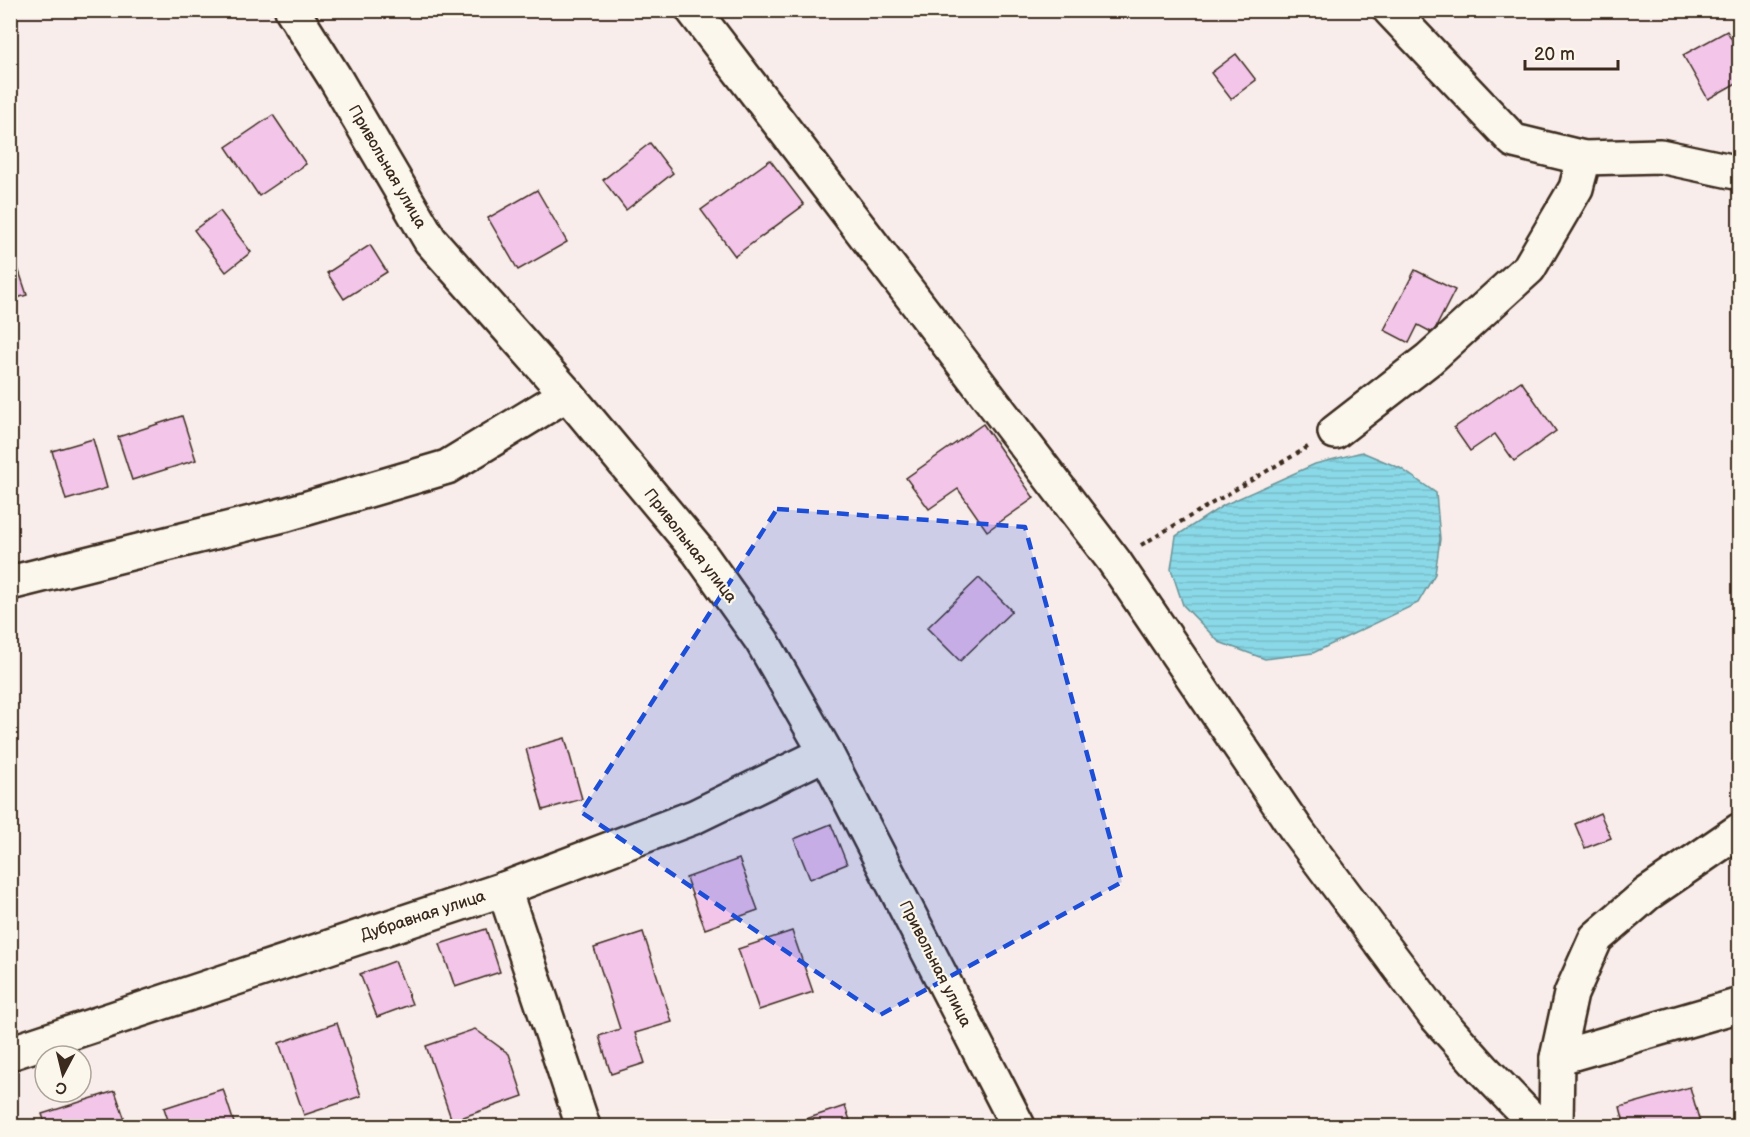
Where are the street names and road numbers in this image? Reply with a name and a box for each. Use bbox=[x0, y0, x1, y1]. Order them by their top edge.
street label: Привольная улица bbox=[344, 102, 430, 233]
street label: Привольная улица bbox=[640, 485, 741, 607]
street label: Дубравная улица bbox=[358, 887, 488, 945]
street label: Привольная улица bbox=[895, 898, 975, 1031]

